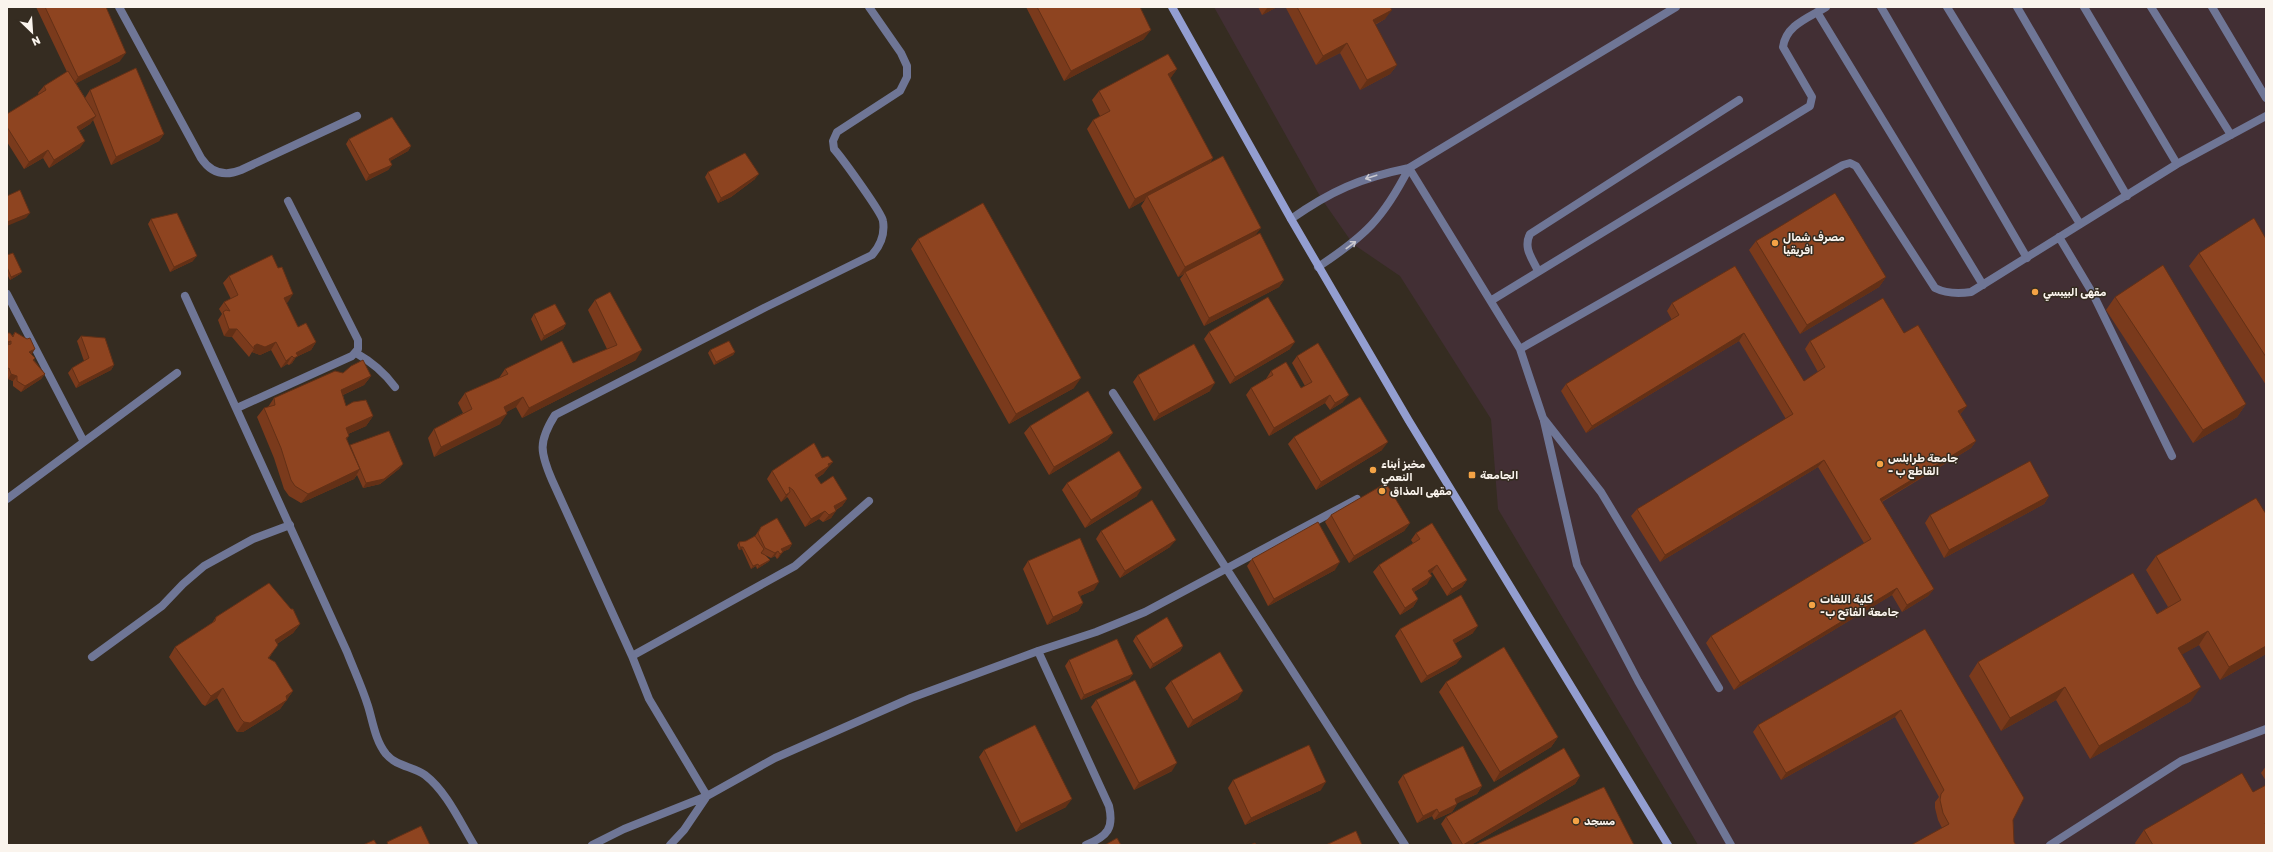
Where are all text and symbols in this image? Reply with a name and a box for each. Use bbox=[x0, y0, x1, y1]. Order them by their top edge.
north arrow bbox=[12, 12, 52, 52]
text: N bbox=[30, 33, 42, 48]
one-way arrow bbox=[1365, 174, 1378, 181]
place label: مصرف شمال افريقيا bbox=[1783, 231, 1845, 257]
marker: مصرف شمال افريقيا bbox=[1770, 238, 1780, 248]
one-way arrow bbox=[1345, 241, 1356, 249]
place label: مقهى البيبسي bbox=[2043, 286, 2106, 301]
marker: مقهى البيبسي bbox=[2030, 287, 2040, 297]
place label: جامعة طرابلس - القاطع ب bbox=[1888, 452, 1958, 479]
place label: مخبز أبناء النعمي bbox=[1381, 458, 1426, 486]
marker: جامعة طرابلس - القاطع ب bbox=[1875, 459, 1885, 469]
marker: مخبز أبناء النعمي bbox=[1368, 465, 1378, 475]
place label: الجامعة bbox=[1480, 469, 1518, 482]
marker: الجامعة bbox=[1467, 470, 1477, 480]
place label: مقهى المذاق bbox=[1390, 485, 1452, 498]
marker: مقهى المذاق bbox=[1377, 486, 1387, 496]
place label: كلية اللغات -جامعة الفاتح ب bbox=[1820, 593, 1899, 620]
marker: كلية اللغات -جامعة الفاتح ب bbox=[1807, 600, 1817, 610]
place label: مسجد bbox=[1584, 815, 1615, 828]
marker: مسجد bbox=[1571, 816, 1581, 826]

